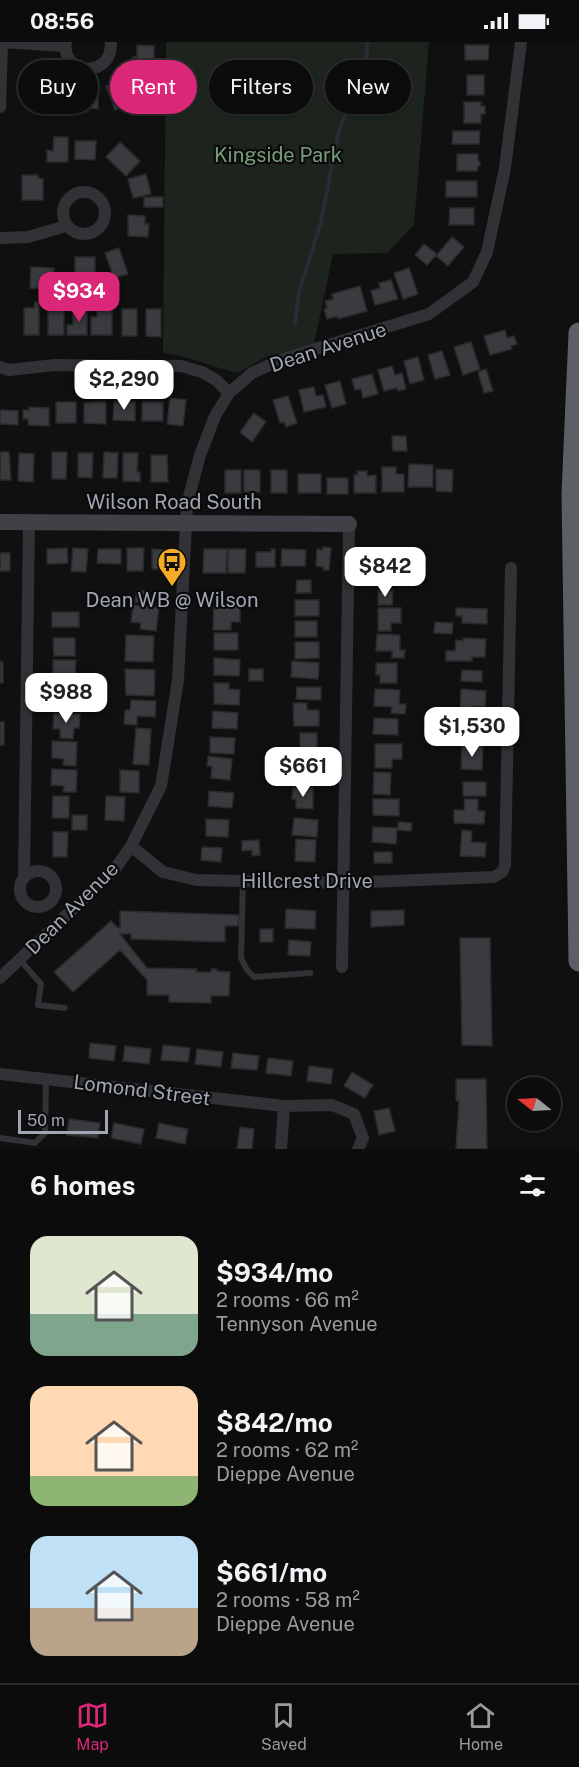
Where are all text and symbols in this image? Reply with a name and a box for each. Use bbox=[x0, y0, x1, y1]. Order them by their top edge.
text: 08:56 bbox=[30, 8, 94, 34]
chip: Buy bbox=[18, 60, 98, 114]
chip: Rent bbox=[110, 60, 197, 114]
chip: Filters bbox=[209, 60, 313, 114]
chip: New bbox=[325, 60, 411, 114]
park label: Kingside Park bbox=[214, 143, 342, 167]
pin: $934 bbox=[43, 272, 115, 323]
text: $934 bbox=[52, 279, 106, 303]
street label: Dean Avenue bbox=[267, 317, 389, 377]
pin: $2,290 bbox=[75, 360, 173, 411]
text: $2,290 bbox=[89, 367, 159, 391]
street label: Wilson Road South bbox=[86, 490, 262, 514]
bus stop icon: Dean WB @ Wilson bbox=[156, 546, 188, 588]
pin: $842 bbox=[349, 547, 421, 598]
text: $842 bbox=[359, 554, 411, 578]
place label: Dean WB @ Wilson bbox=[86, 588, 258, 612]
pin: $988 bbox=[30, 673, 102, 724]
text: $988 bbox=[39, 680, 93, 704]
pin: $1,530 bbox=[423, 707, 521, 758]
text: $1,530 bbox=[438, 714, 506, 738]
pin: $661 bbox=[267, 747, 339, 798]
text: $661 bbox=[279, 754, 327, 778]
street label: Dean Avenue bbox=[21, 857, 123, 959]
street label: Hillcrest Drive bbox=[241, 869, 373, 893]
street label: Lomond Street bbox=[72, 1070, 212, 1110]
north arrow bbox=[507, 1077, 561, 1131]
map controls bbox=[507, 1077, 561, 1131]
scale bar bbox=[18, 1107, 108, 1134]
text: 50 m bbox=[27, 1111, 65, 1130]
icon: filters bbox=[516, 1169, 549, 1202]
text: 6 homes bbox=[30, 1170, 135, 1201]
text: $934/mo bbox=[216, 1257, 333, 1288]
icon: home bbox=[78, 1260, 150, 1332]
text: 2 rooms · 66 m² bbox=[216, 1288, 359, 1312]
text: Tennyson Avenue bbox=[216, 1312, 378, 1336]
text: $842/mo bbox=[216, 1407, 333, 1438]
icon: home bbox=[78, 1410, 150, 1482]
text: 2 rooms · 62 m² bbox=[216, 1438, 358, 1462]
text: Dieppe Avenue bbox=[216, 1462, 355, 1486]
text: $661/mo bbox=[216, 1557, 327, 1588]
icon: home bbox=[78, 1560, 150, 1632]
text: 2 rooms · 58 m² bbox=[216, 1588, 360, 1612]
text: Dieppe Avenue bbox=[216, 1612, 355, 1636]
tab: Map bbox=[76, 1699, 109, 1754]
tab: Saved bbox=[261, 1699, 307, 1754]
tab: Home bbox=[459, 1699, 503, 1754]

